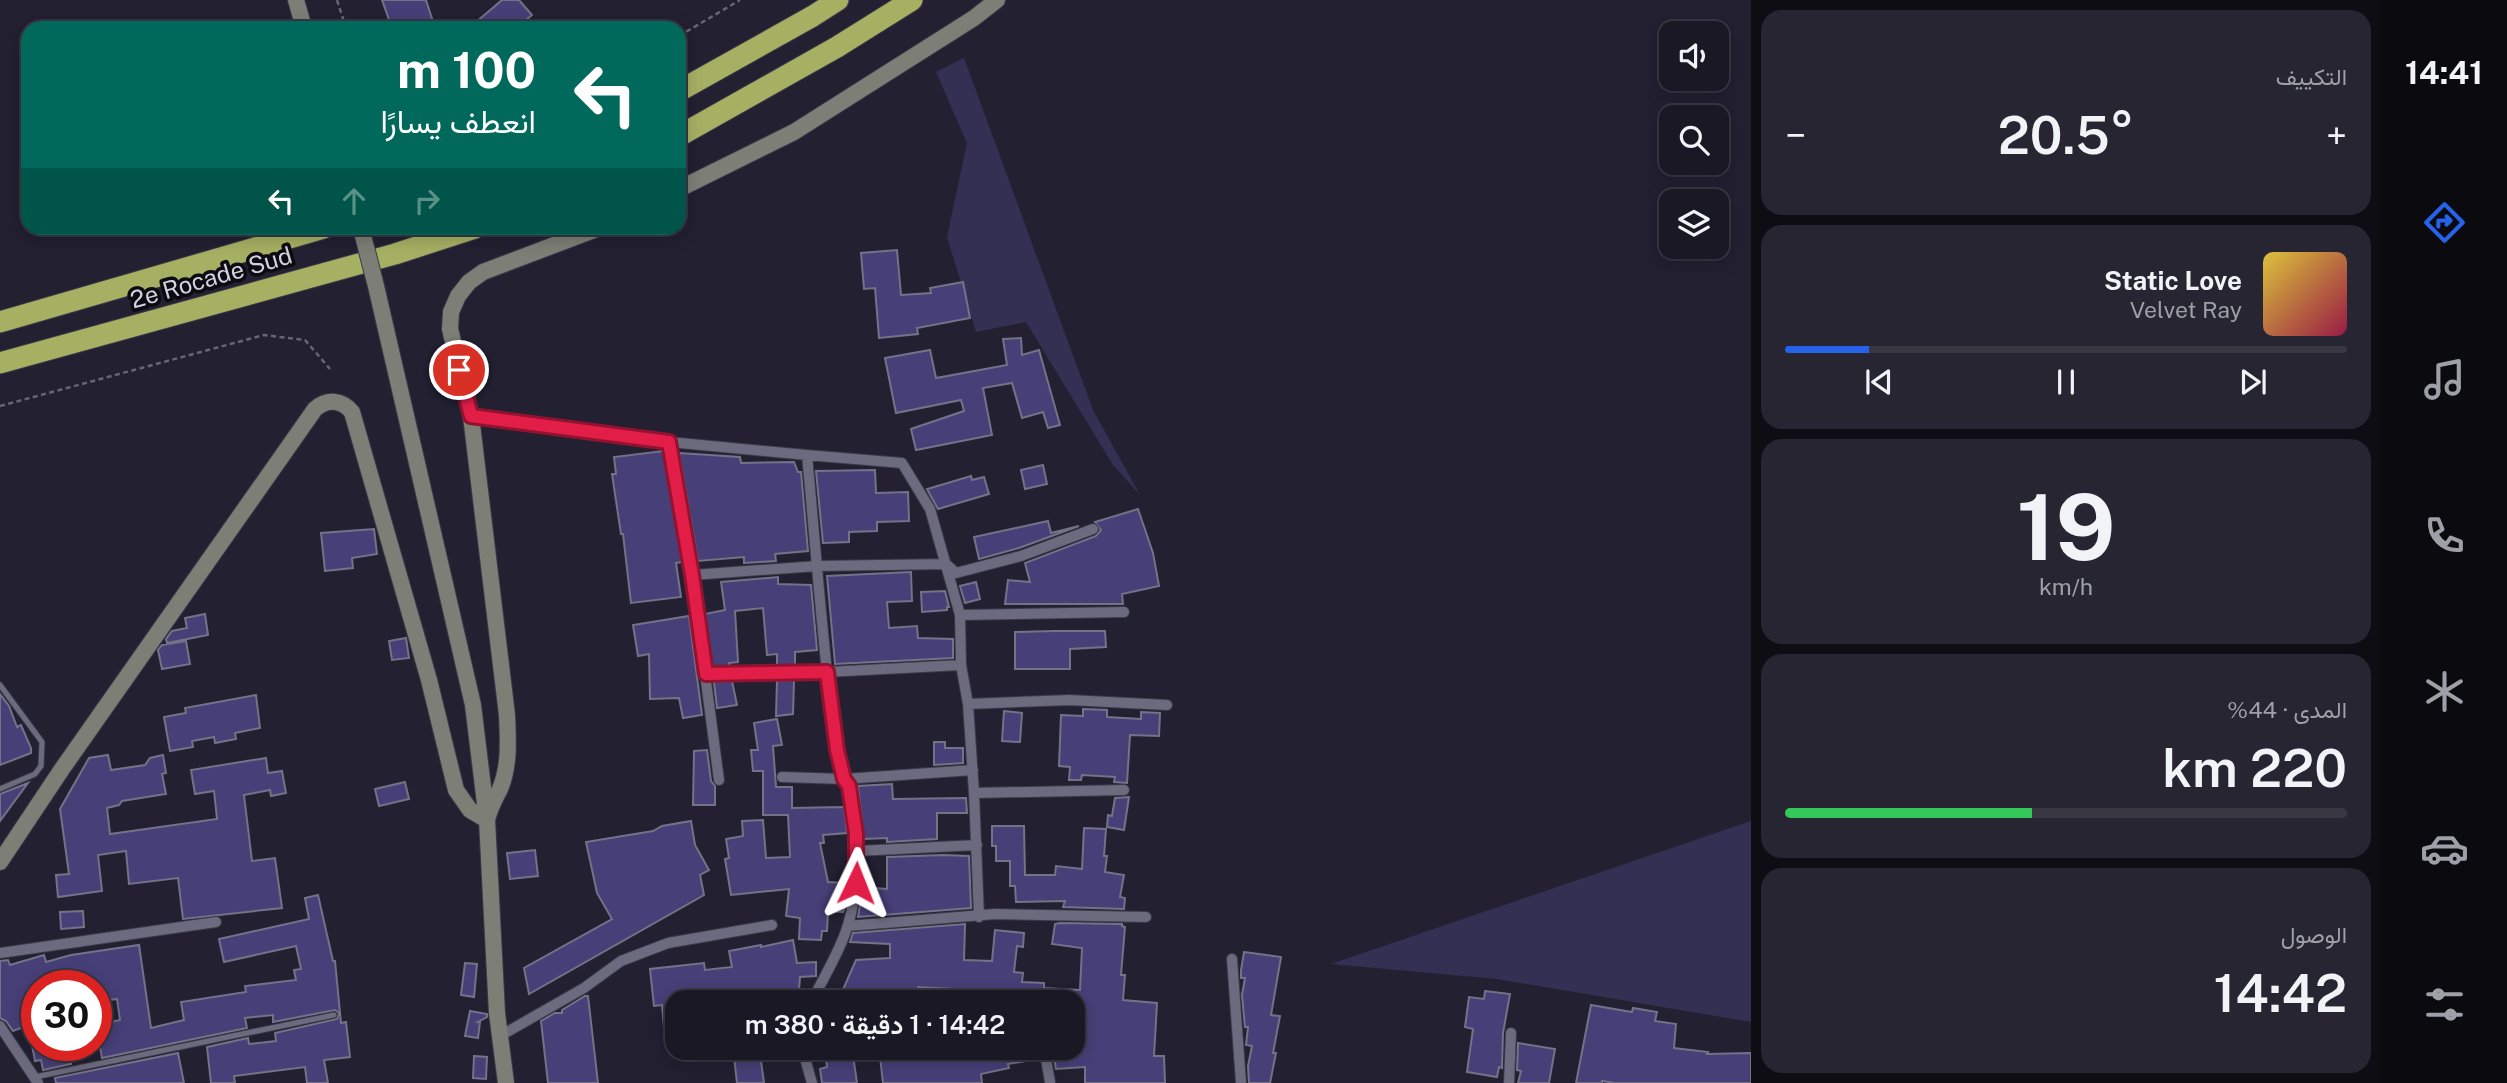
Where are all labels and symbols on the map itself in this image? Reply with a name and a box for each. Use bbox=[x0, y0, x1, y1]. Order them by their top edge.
street label: 2e Rocade Sud bbox=[127, 241, 295, 313]
pin bbox=[429, 340, 489, 400]
position arrow bbox=[819, 846, 893, 920]
speed limit sign: 30 bbox=[21, 970, 112, 1061]

